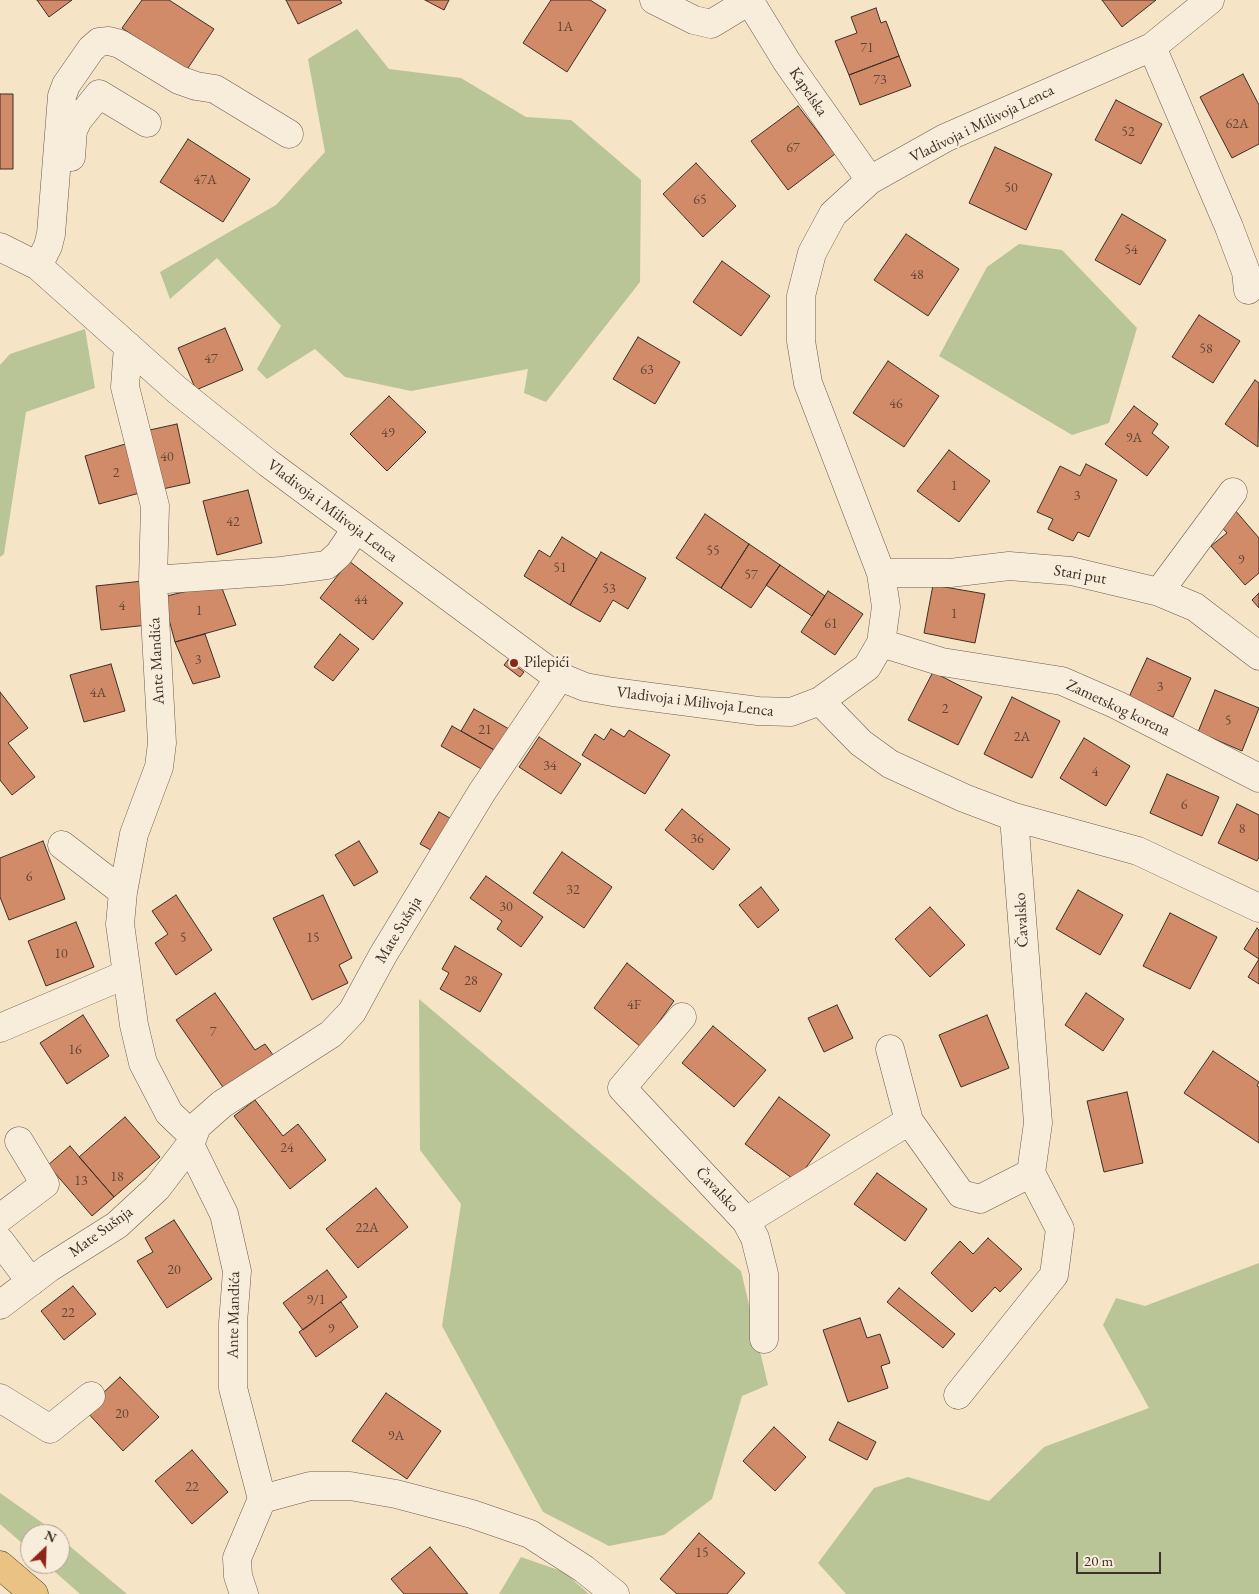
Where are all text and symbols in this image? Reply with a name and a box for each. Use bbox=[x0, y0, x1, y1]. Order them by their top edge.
house number: 1A bbox=[557, 19, 573, 35]
house number: 71 bbox=[860, 40, 874, 56]
street label: Kapelska bbox=[785, 64, 831, 120]
house number: 73 bbox=[873, 72, 887, 88]
street label: Vladivoja i Milivoja Lenca bbox=[907, 81, 1057, 167]
house number: 62A bbox=[1225, 116, 1249, 132]
house number: 52 bbox=[1121, 124, 1135, 140]
house number: 67 bbox=[786, 140, 800, 156]
house number: 47A bbox=[193, 172, 217, 188]
house number: 50 bbox=[1004, 180, 1018, 196]
house number: 65 bbox=[693, 192, 707, 208]
house number: 54 bbox=[1124, 242, 1138, 258]
house number: 48 bbox=[910, 267, 924, 283]
house number: 58 bbox=[1199, 341, 1213, 357]
house number: 47 bbox=[204, 351, 218, 367]
house number: 63 bbox=[640, 362, 654, 378]
house number: 46 bbox=[889, 396, 903, 412]
house number: 49 bbox=[381, 425, 395, 441]
house number: 9A bbox=[1126, 430, 1142, 446]
house number: 40 bbox=[160, 449, 174, 465]
street label: Vladivoja i Milivoja Lenca bbox=[263, 456, 401, 566]
house number: 2 bbox=[113, 465, 119, 481]
house number: 1 bbox=[951, 478, 957, 494]
house number: 3 bbox=[1074, 488, 1080, 504]
house number: 42 bbox=[226, 514, 240, 530]
house number: 55 bbox=[706, 543, 720, 559]
house number: 9 bbox=[1238, 552, 1244, 568]
house number: 51 bbox=[553, 560, 567, 576]
street label: Stari put bbox=[1052, 561, 1108, 589]
house number: 57 bbox=[744, 567, 758, 583]
house number: 53 bbox=[602, 581, 616, 597]
house number: 44 bbox=[354, 592, 368, 608]
house number: 4 bbox=[119, 598, 125, 614]
house number: 1 bbox=[196, 603, 202, 619]
house number: 1 bbox=[951, 606, 957, 622]
house number: 61 bbox=[824, 616, 838, 632]
street label: Ante Mandića bbox=[145, 617, 169, 705]
house number: 3 bbox=[195, 652, 201, 668]
place label: Pilepići bbox=[524, 653, 569, 673]
marker: Pilepići bbox=[508, 657, 520, 669]
street label: Zametskog korena bbox=[1063, 676, 1173, 740]
house number: 3 bbox=[1157, 679, 1163, 695]
street label: Vladivoja i Milivoja Lenca bbox=[615, 683, 775, 721]
house number: 4A bbox=[90, 685, 106, 701]
house number: 2 bbox=[942, 701, 948, 717]
house number: 5 bbox=[1225, 713, 1231, 729]
house number: 21 bbox=[478, 722, 492, 738]
house number: 2A bbox=[1014, 729, 1030, 745]
house number: 34 bbox=[543, 758, 557, 774]
house number: 4 bbox=[1092, 764, 1098, 780]
house number: 6 bbox=[1181, 797, 1187, 813]
house number: 8 bbox=[1239, 821, 1245, 837]
house number: 36 bbox=[690, 831, 704, 847]
house number: 6 bbox=[26, 869, 32, 885]
house number: 32 bbox=[566, 882, 580, 898]
street label: Čavalsko bbox=[1011, 892, 1033, 948]
street label: Mate Sušnja bbox=[372, 893, 426, 967]
house number: 30 bbox=[499, 899, 513, 915]
house number: 5 bbox=[180, 930, 186, 946]
house number: 15 bbox=[306, 930, 320, 946]
house number: 10 bbox=[54, 946, 68, 962]
house number: 28 bbox=[464, 973, 478, 989]
house number: 4F bbox=[627, 997, 641, 1013]
house number: 7 bbox=[210, 1024, 216, 1040]
house number: 16 bbox=[68, 1042, 82, 1058]
house number: 24 bbox=[280, 1140, 294, 1156]
street label: Čavalsko bbox=[691, 1163, 743, 1217]
house number: 18 bbox=[110, 1169, 124, 1185]
house number: 13 bbox=[74, 1173, 88, 1189]
street label: Mate Sušnja bbox=[65, 1202, 137, 1262]
house number: 22A bbox=[355, 1220, 379, 1236]
house number: 20 bbox=[167, 1262, 181, 1278]
street label: Ante Mandića bbox=[224, 1271, 244, 1359]
house number: 9/1 bbox=[306, 1292, 326, 1308]
house number: 22 bbox=[61, 1305, 75, 1321]
house number: 9 bbox=[328, 1321, 334, 1337]
house number: 20 bbox=[115, 1406, 129, 1422]
house number: 9A bbox=[388, 1428, 404, 1444]
house number: 22 bbox=[185, 1479, 199, 1495]
north arrow bbox=[20, 1524, 70, 1574]
text: N bbox=[42, 1526, 60, 1547]
scale bar bbox=[1079, 1542, 1164, 1574]
house number: 15 bbox=[695, 1545, 709, 1561]
text: 20 m bbox=[1084, 1551, 1113, 1570]

